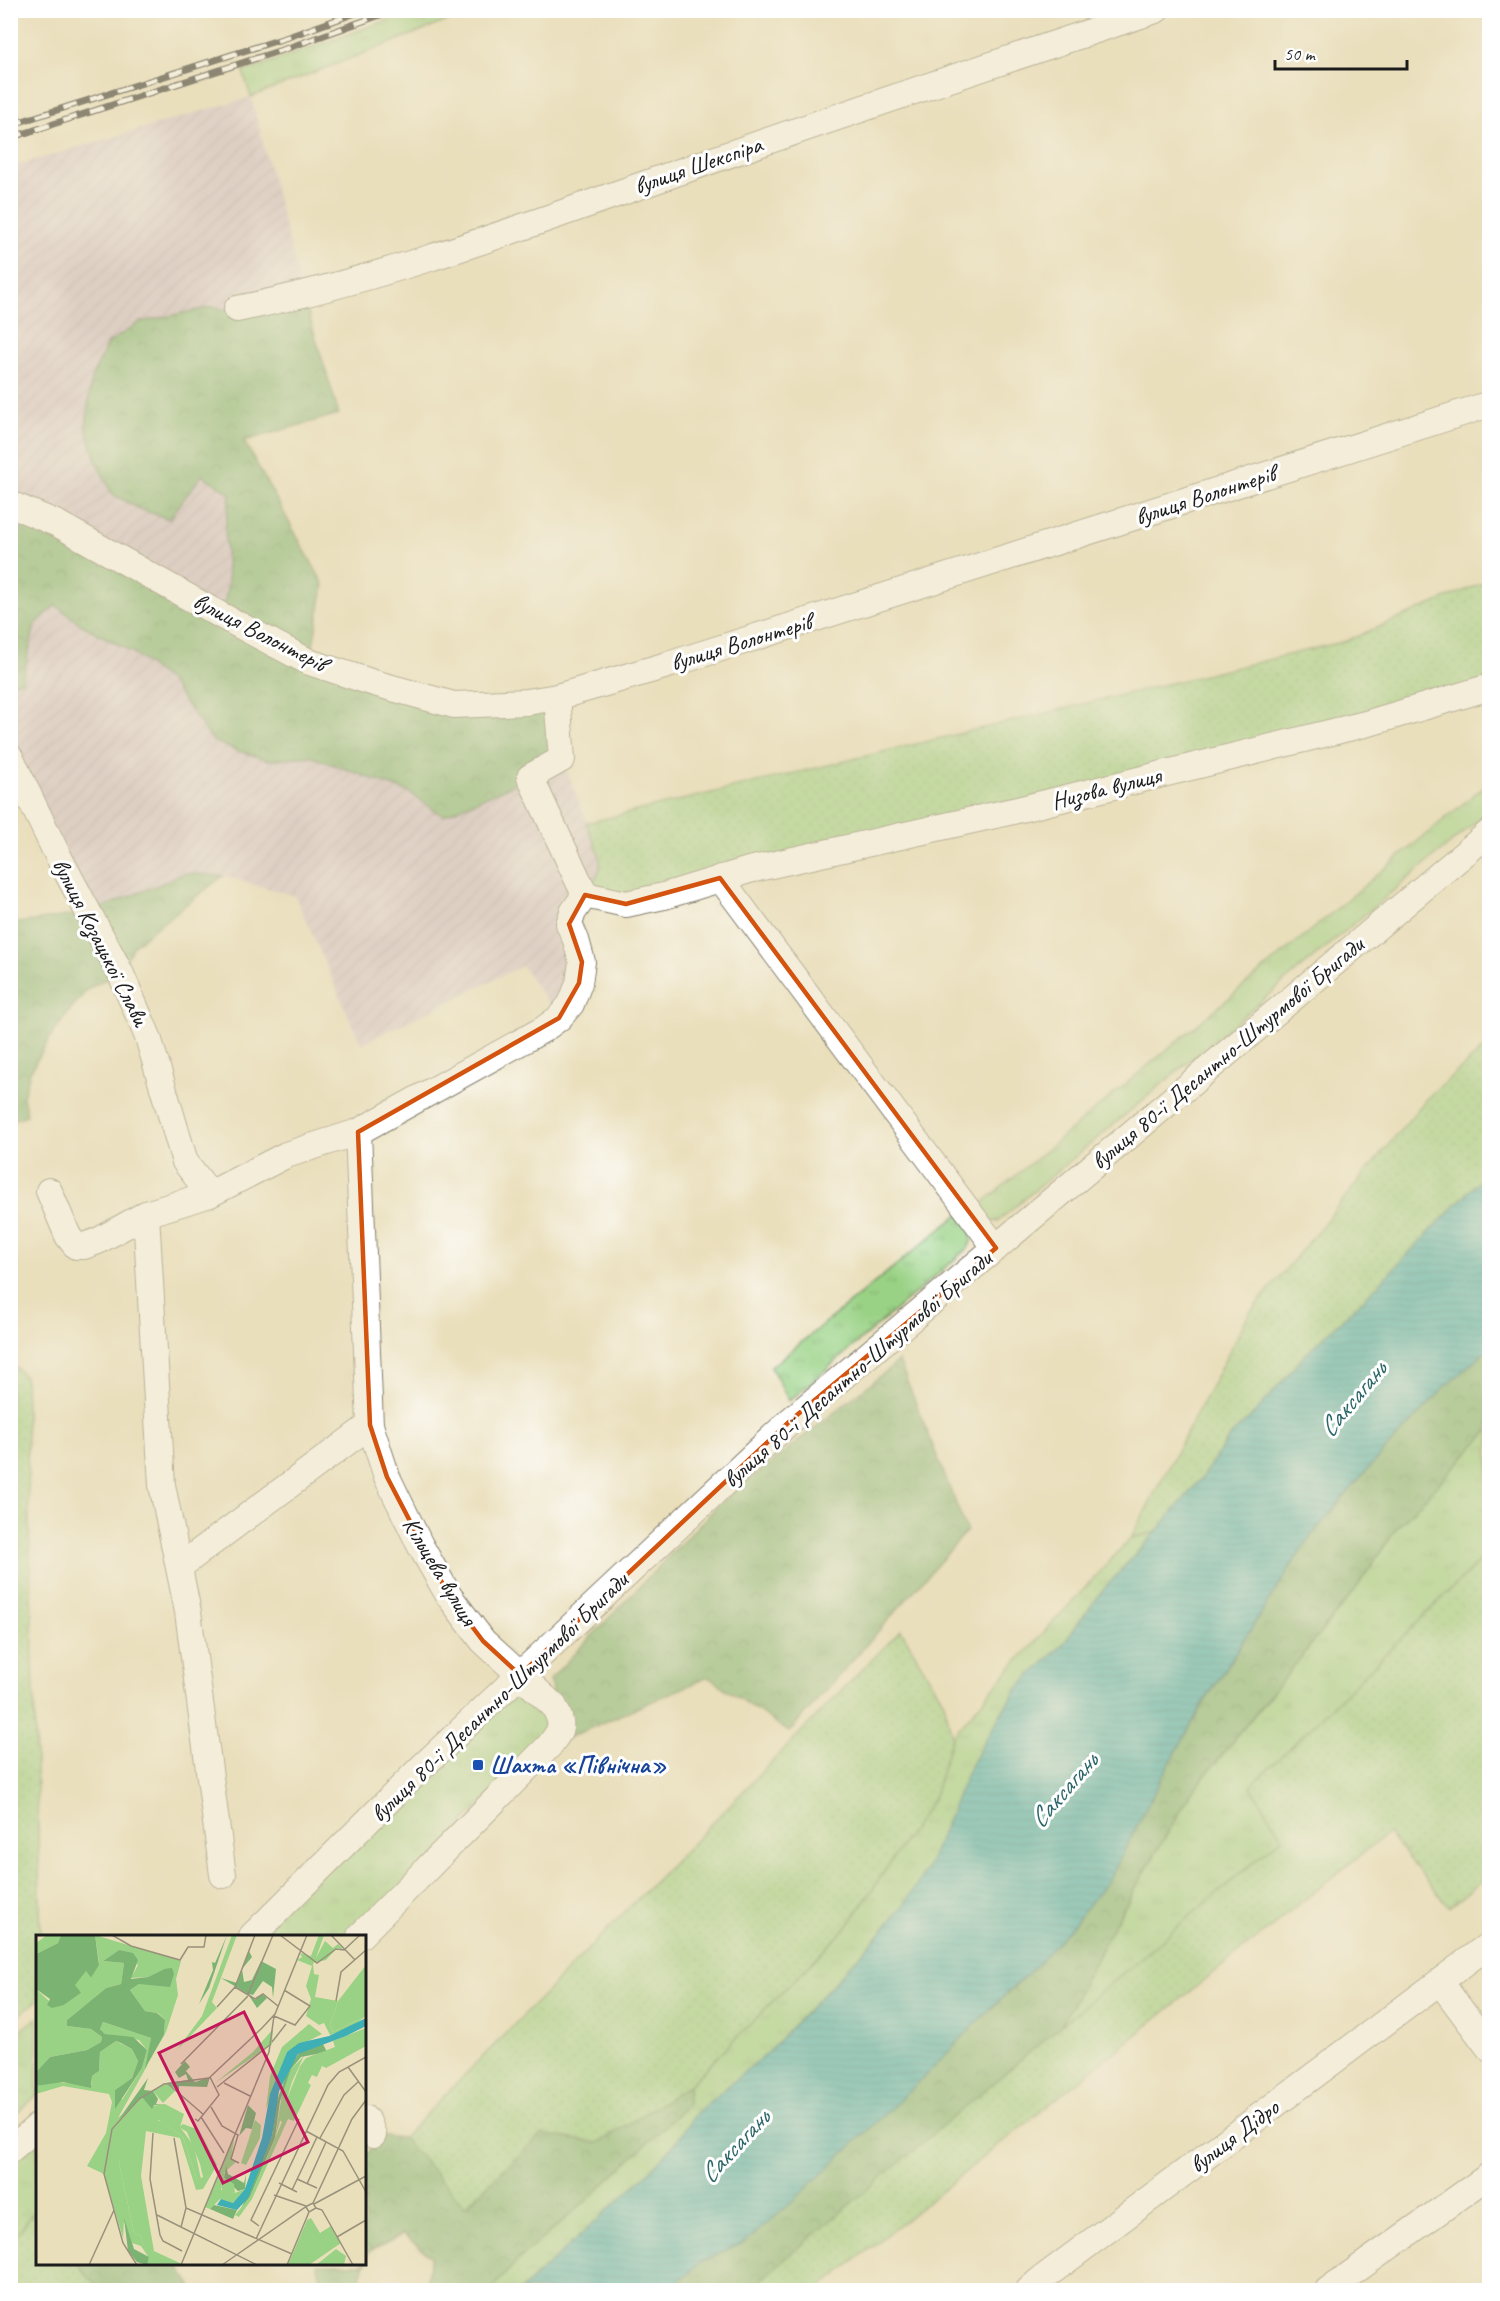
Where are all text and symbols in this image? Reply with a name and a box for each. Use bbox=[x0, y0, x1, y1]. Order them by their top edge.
scale bar bbox=[1275, 33, 1407, 71]
text: 50 m bbox=[1284, 43, 1317, 65]
street label: вулиця Шекспіра bbox=[630, 129, 767, 201]
street label: вулиця Волонтерів bbox=[1131, 456, 1284, 532]
street label: вулиця Волонтерів bbox=[188, 586, 337, 681]
street label: вулиця Волонтерів bbox=[667, 605, 821, 678]
street label: Низова вулиця bbox=[1048, 759, 1166, 817]
street label: вулиця Козацької Слави bbox=[45, 853, 157, 1032]
street label: вулиця 80-ї Десантно-Штурмової Бригади bbox=[1085, 928, 1371, 1176]
street label: вулиця 80-ї Десантно-Штурмової Бригади bbox=[716, 1242, 1000, 1494]
water label: Саксагань bbox=[1311, 1353, 1395, 1444]
street label: Кільцева вулиця bbox=[396, 1511, 485, 1632]
street label: вулиця 80-ї Десантно-Штурмової Бригади bbox=[364, 1564, 636, 1828]
water label: Саксагань bbox=[1022, 1744, 1107, 1834]
place label: Шахта «Північна» bbox=[490, 1750, 667, 1780]
marker: Шахта «Північна» bbox=[471, 1758, 485, 1772]
inset map bbox=[36, 1935, 366, 2265]
street label: вулиця Дідро bbox=[1183, 2092, 1286, 2179]
water label: Саксагань bbox=[692, 2101, 779, 2190]

